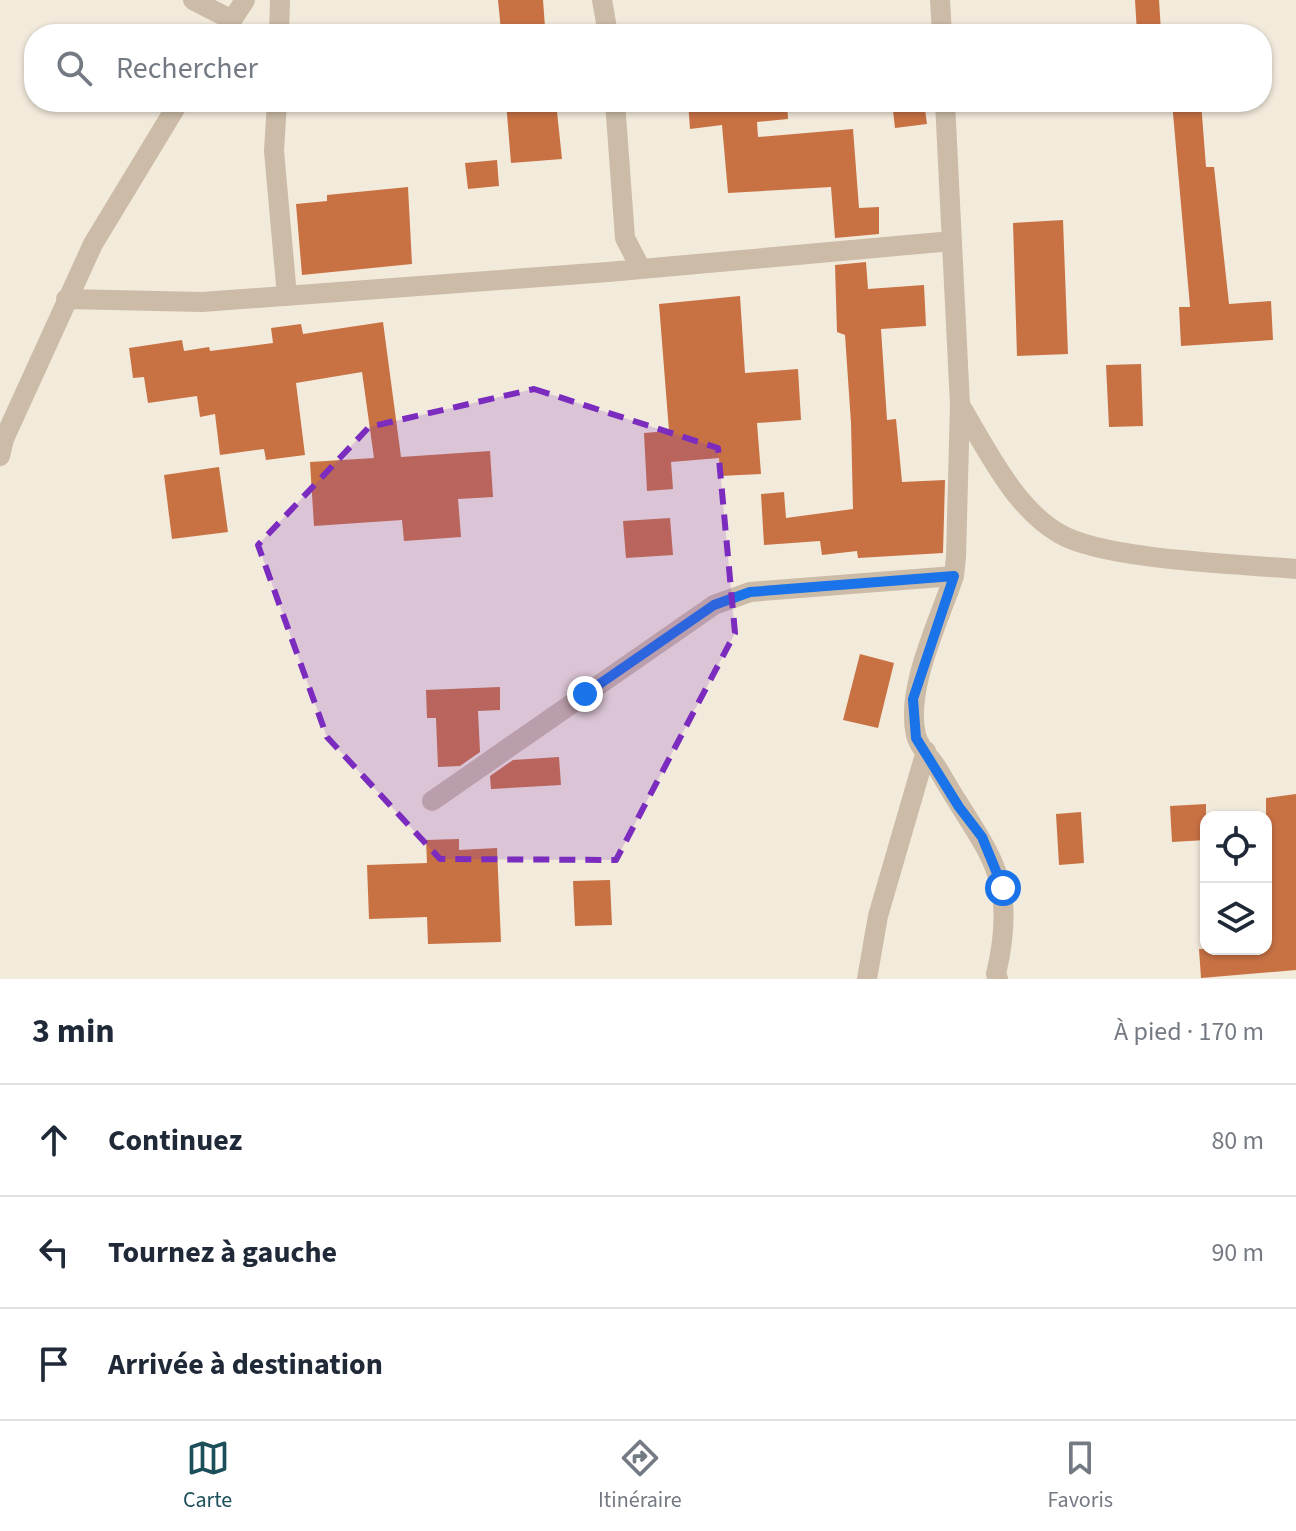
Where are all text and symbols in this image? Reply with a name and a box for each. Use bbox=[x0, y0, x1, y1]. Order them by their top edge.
search box bbox=[24, 24, 1272, 112]
icon: search bbox=[52, 46, 96, 90]
text: Rechercher bbox=[116, 47, 258, 90]
route end bbox=[567, 676, 603, 712]
map controls bbox=[1200, 811, 1272, 955]
button: locate bbox=[1200, 811, 1272, 883]
route start bbox=[985, 870, 1021, 906]
button: layers bbox=[1200, 883, 1272, 955]
text: 3 min bbox=[32, 1007, 115, 1056]
text: À pied · 170 m bbox=[1114, 1013, 1264, 1050]
icon: ahead bbox=[32, 1118, 76, 1162]
text: Continuez bbox=[108, 1119, 242, 1162]
text: 80 m bbox=[1211, 1122, 1264, 1159]
icon: left bbox=[32, 1230, 76, 1274]
text: Tournez à gauche bbox=[108, 1231, 337, 1274]
text: 90 m bbox=[1211, 1234, 1264, 1271]
icon: arrive bbox=[32, 1342, 76, 1386]
text: Arrivée à destination bbox=[108, 1343, 383, 1386]
tab: Carte bbox=[183, 1436, 232, 1516]
tab: Itinéraire bbox=[598, 1436, 682, 1516]
tab: Favoris bbox=[1047, 1436, 1113, 1516]

